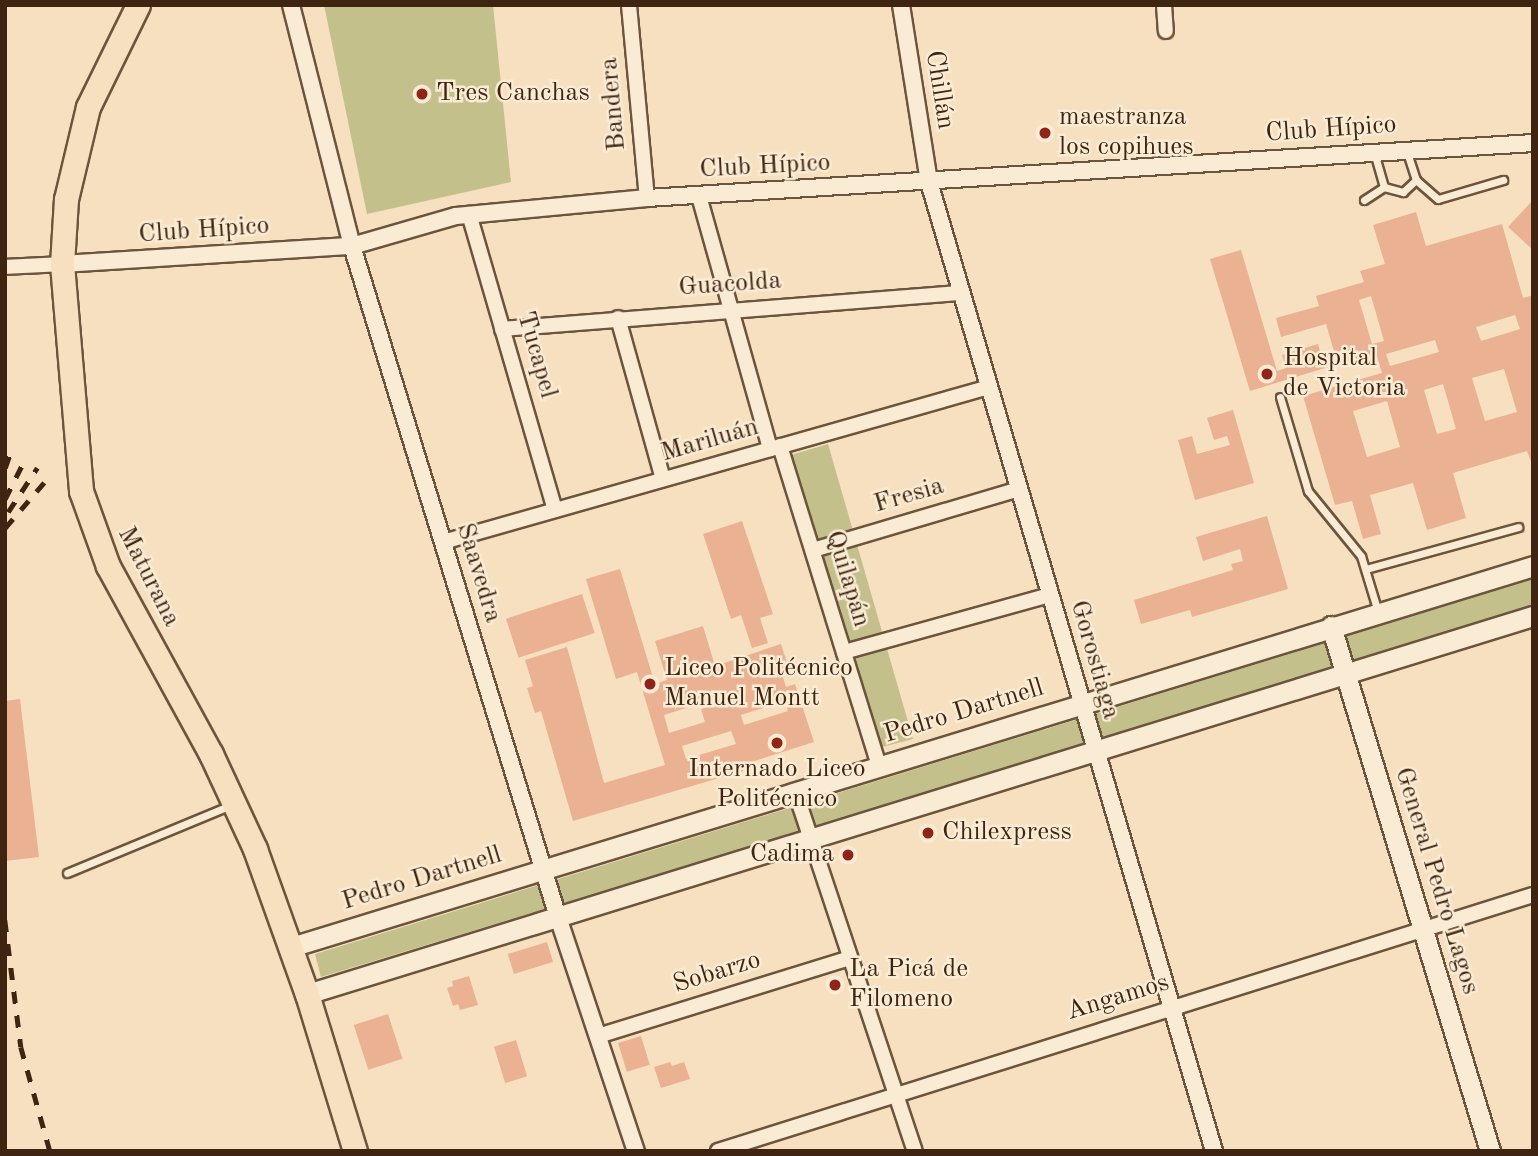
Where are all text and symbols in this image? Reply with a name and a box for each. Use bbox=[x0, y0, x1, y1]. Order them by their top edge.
street label: Chillán bbox=[917, 48, 961, 132]
street label: Bandera bbox=[594, 56, 634, 152]
place label: Tres Canchas bbox=[436, 78, 590, 110]
marker: Tres Canchas bbox=[414, 86, 430, 102]
place label: maestranza los copihues bbox=[1059, 102, 1193, 164]
street label: Club Hípico bbox=[1264, 110, 1398, 150]
marker: maestranza los copihues bbox=[1037, 125, 1053, 141]
street label: Club Hípico bbox=[699, 148, 831, 186]
street label: Club Hípico bbox=[137, 211, 271, 251]
street label: Guacolda bbox=[677, 266, 783, 304]
street label: Tucapel bbox=[509, 308, 563, 402]
place label: Hospital de Victoria bbox=[1283, 343, 1406, 404]
marker: Hospital de Victoria bbox=[1257, 364, 1277, 384]
street label: Mariluán bbox=[658, 412, 762, 470]
street label: Fresia bbox=[870, 471, 948, 521]
street label: Saavedra bbox=[448, 519, 508, 627]
street label: Maturana bbox=[110, 522, 186, 632]
street label: Quilapán bbox=[818, 527, 876, 631]
street label: Gorostiaga bbox=[1062, 597, 1126, 723]
place label: Liceo Politécnico Manuel Montt bbox=[664, 653, 853, 714]
street label: Pedro Dartnell bbox=[880, 673, 1048, 751]
marker: Liceo Politécnico Manuel Montt bbox=[642, 676, 658, 692]
marker: Internado Liceo Politécnico bbox=[769, 735, 785, 751]
place label: Internado Liceo Politécnico bbox=[688, 754, 866, 816]
street label: General Pedro Lagos bbox=[1387, 764, 1485, 998]
place label: Chilexpress bbox=[942, 817, 1072, 849]
marker: Chilexpress bbox=[920, 825, 936, 841]
place label: Cadima bbox=[750, 839, 834, 871]
street label: Pedro Dartnell bbox=[338, 840, 506, 918]
marker: Cadima bbox=[840, 847, 856, 863]
street label: Sobarzo bbox=[669, 945, 765, 1001]
place label: La Picá de Filomeno bbox=[849, 954, 968, 1016]
street label: Angamos bbox=[1063, 968, 1173, 1028]
marker: La Picá de Filomeno bbox=[827, 977, 843, 993]

